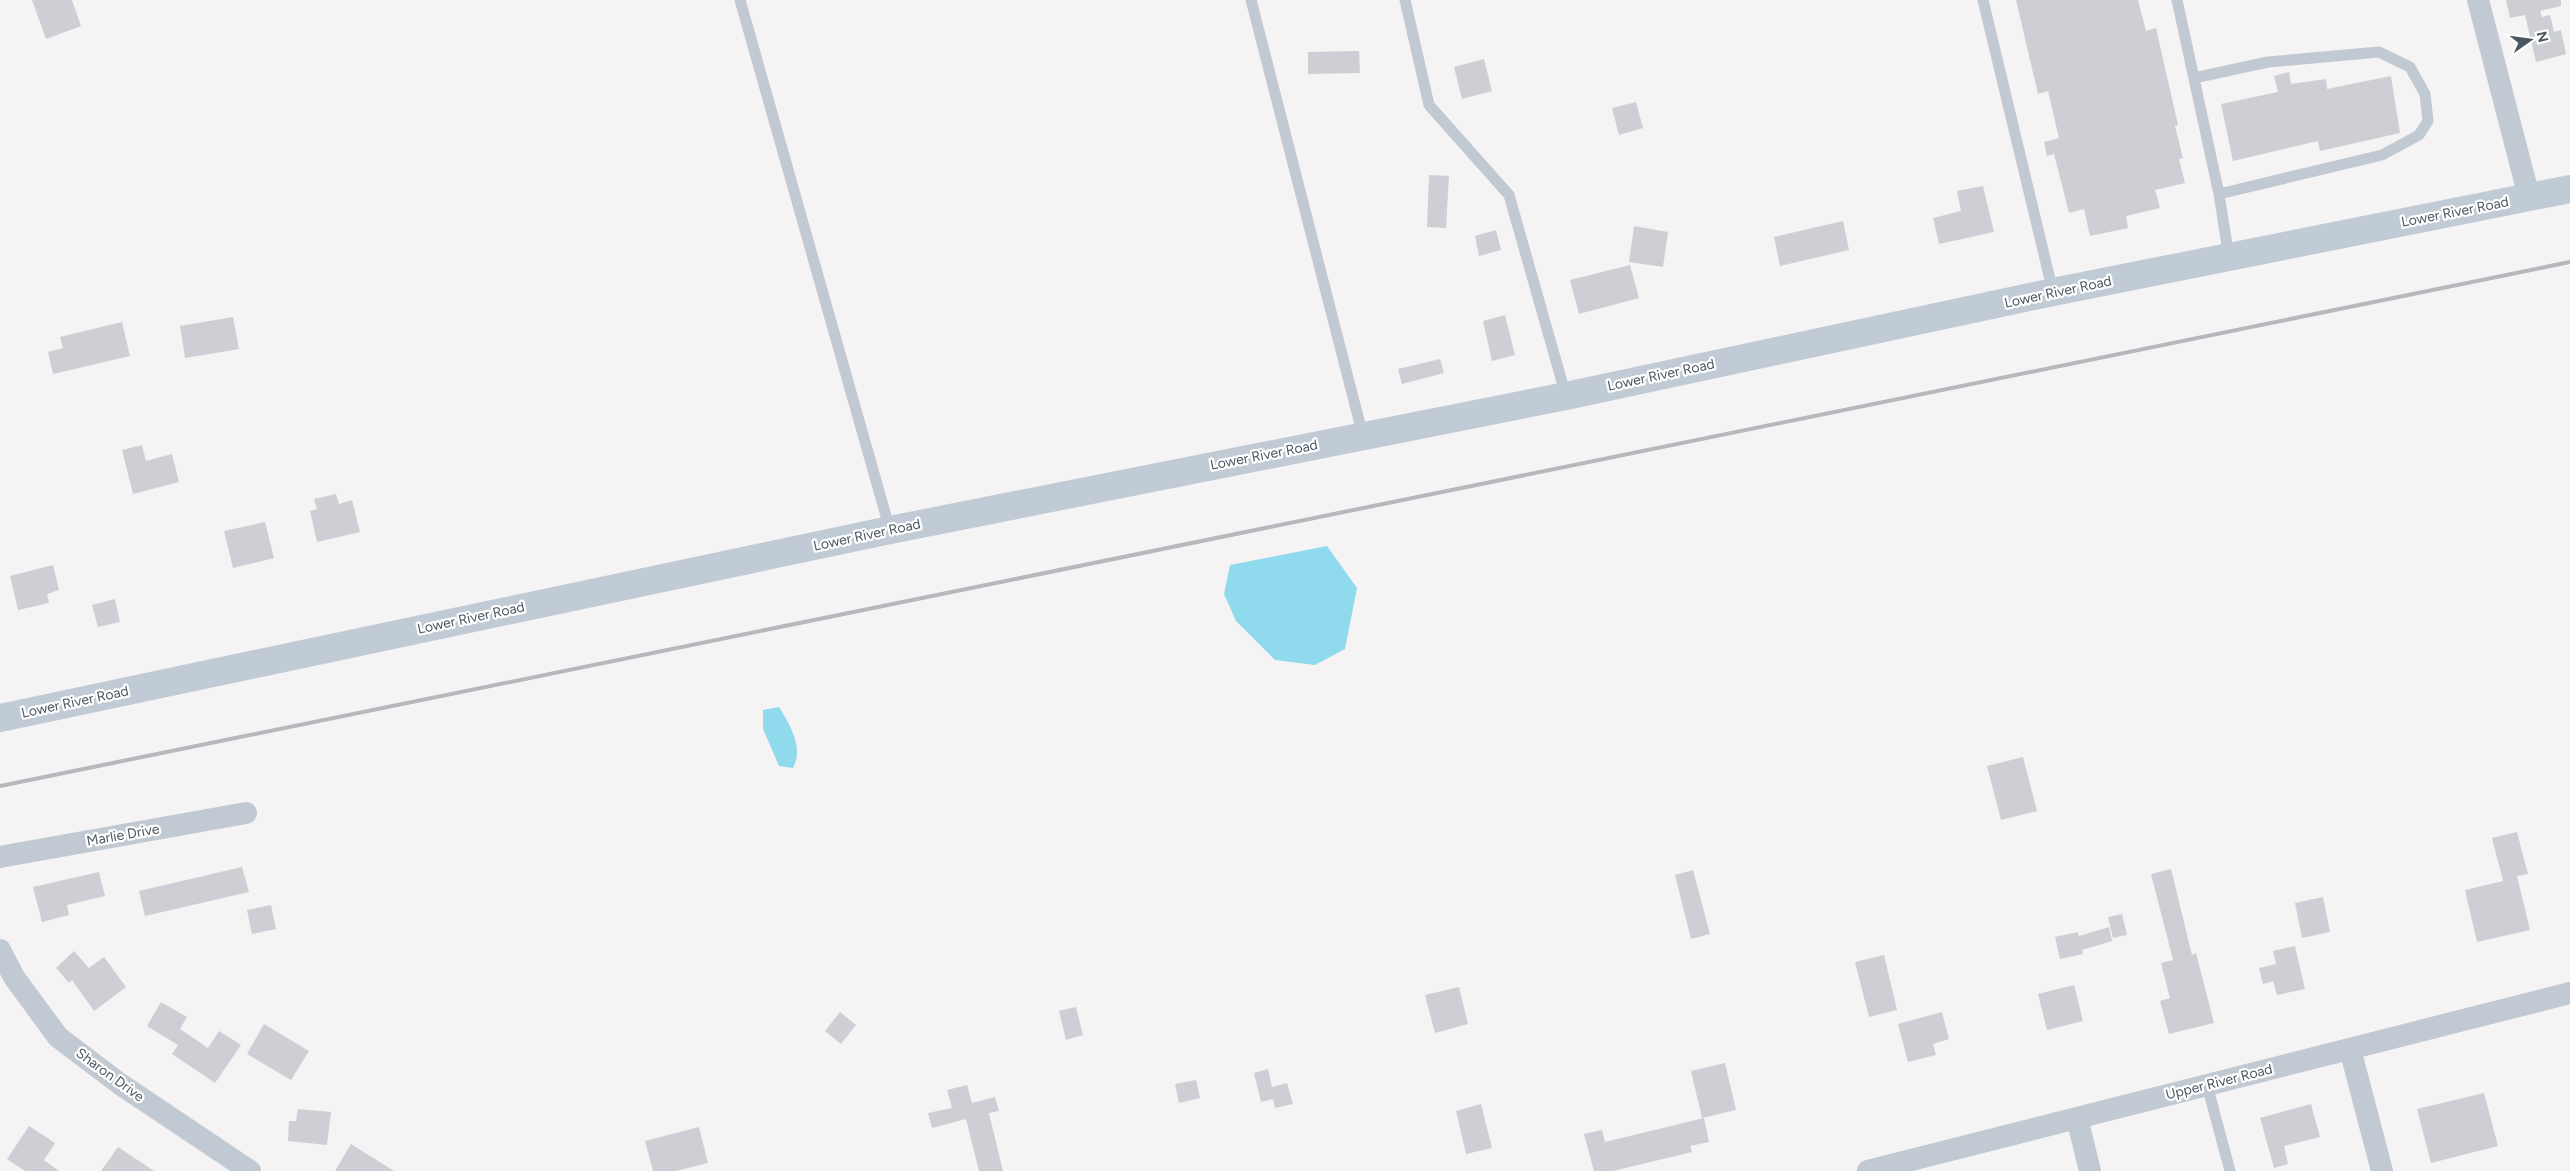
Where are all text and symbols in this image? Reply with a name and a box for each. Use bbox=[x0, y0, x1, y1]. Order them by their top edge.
north arrow bbox=[2505, 15, 2555, 65]
text: N bbox=[2533, 30, 2552, 44]
street label: Lower River Road bbox=[2400, 193, 2510, 231]
street label: Lower River Road bbox=[2003, 272, 2113, 312]
street label: Lower River Road bbox=[1606, 355, 1716, 395]
street label: Lower River Road bbox=[1209, 436, 1319, 474]
street label: Lower River Road bbox=[812, 515, 922, 555]
street label: Lower River Road bbox=[416, 598, 526, 638]
street label: Lower River Road bbox=[20, 682, 130, 722]
street label: Marlie Drive bbox=[85, 820, 161, 850]
street label: Sharon Drive bbox=[73, 1045, 148, 1106]
street label: Upper River Road bbox=[2164, 1061, 2274, 1103]

